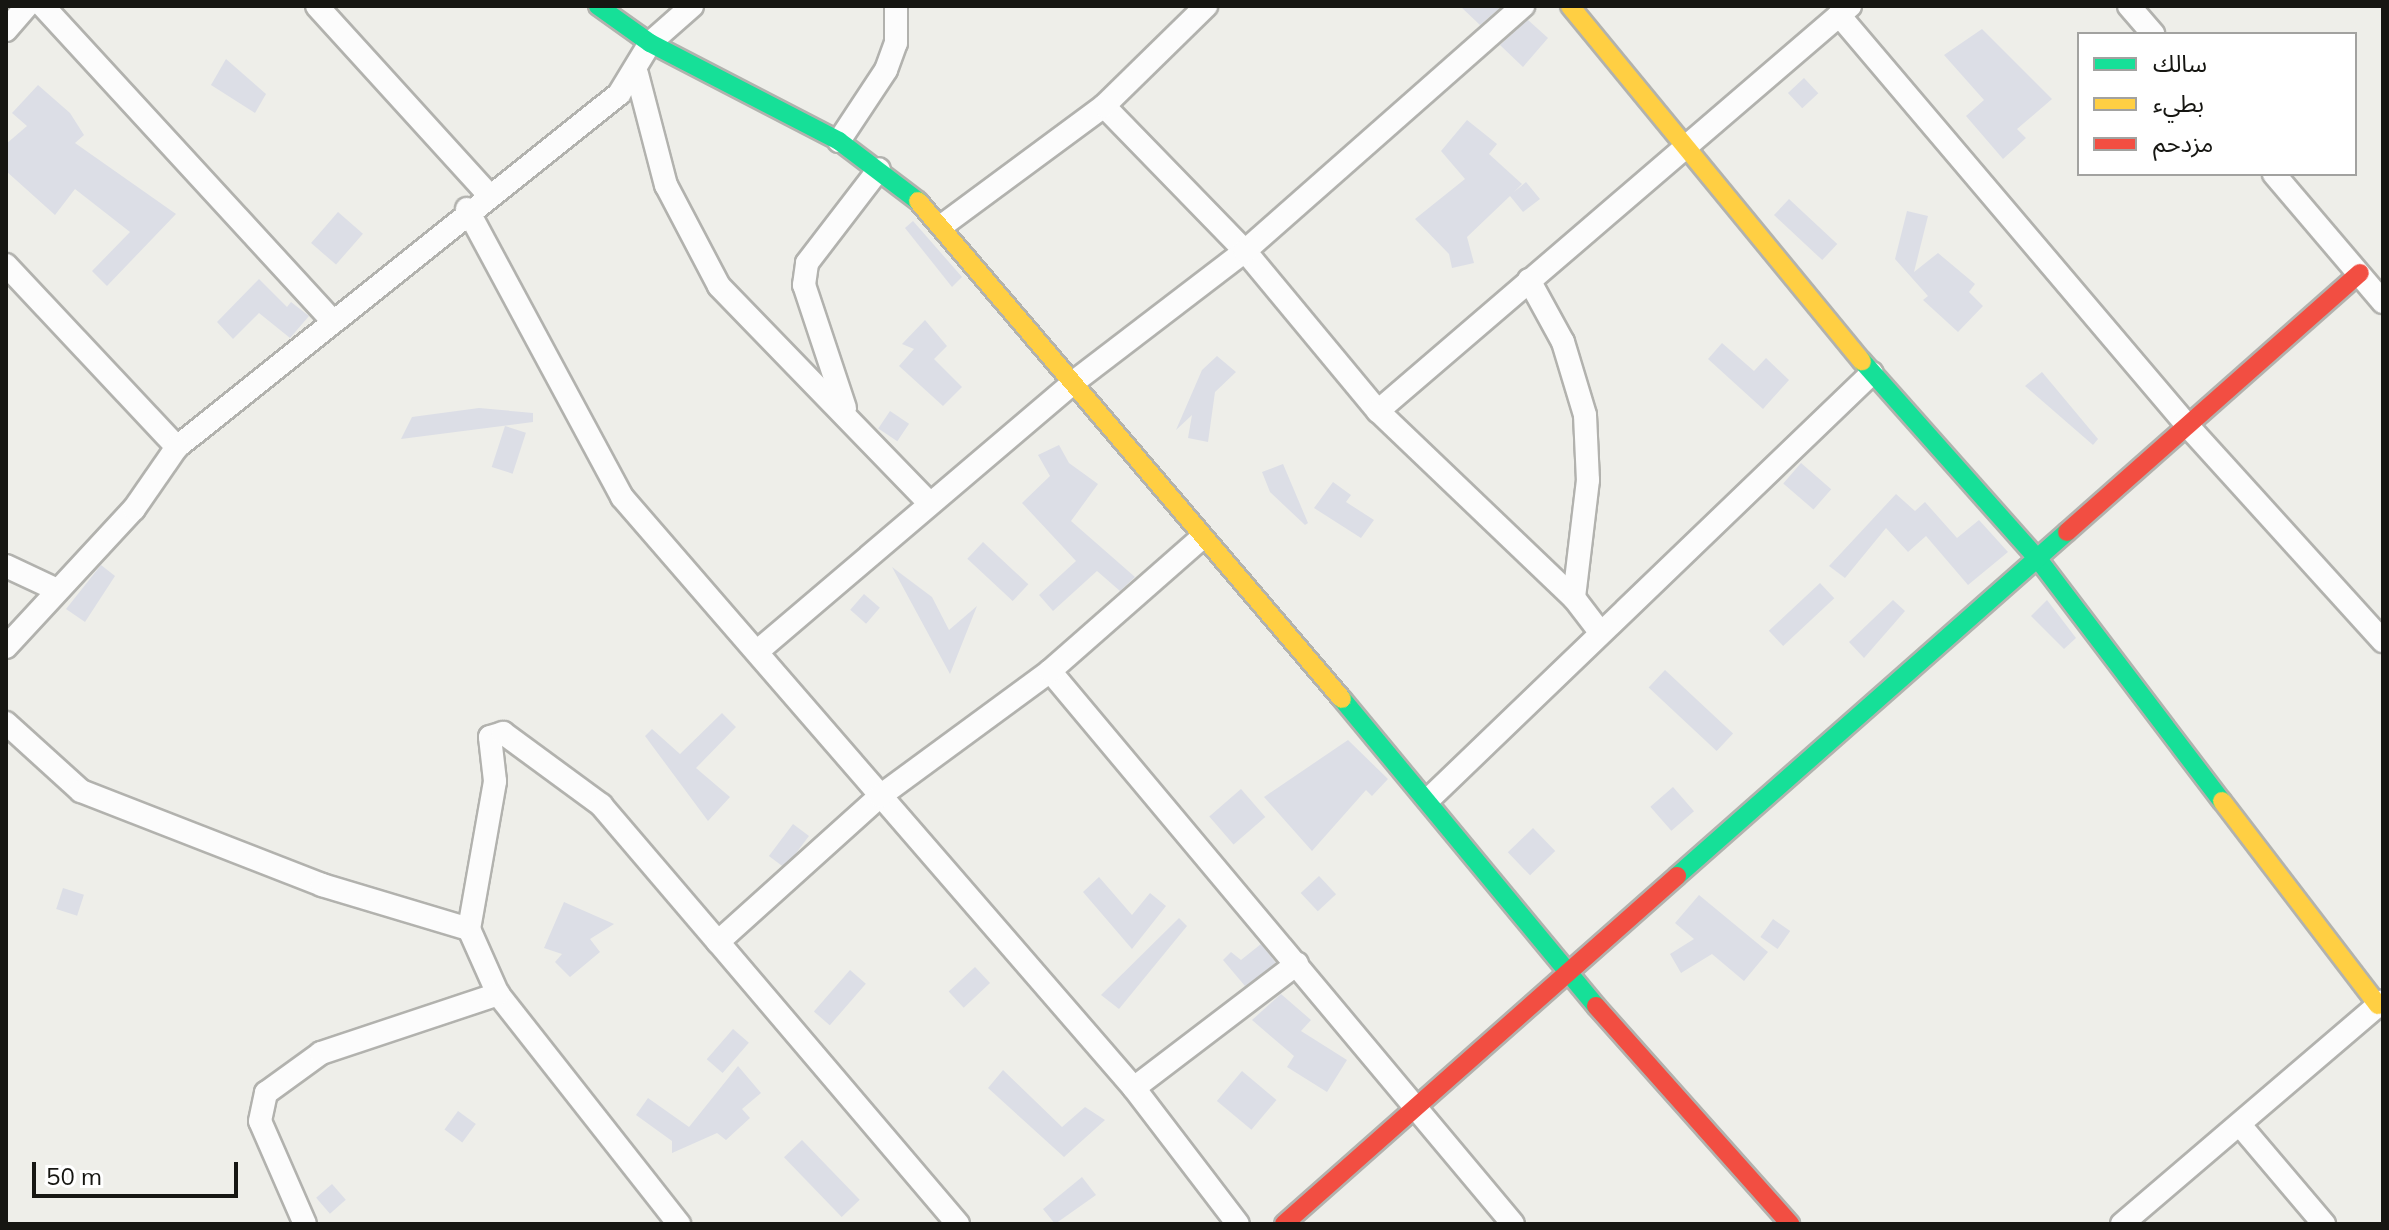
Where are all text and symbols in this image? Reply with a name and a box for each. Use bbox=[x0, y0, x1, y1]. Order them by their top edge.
legend bbox=[2077, 32, 2357, 176]
text: سالك bbox=[2153, 48, 2207, 78]
text: بطيء bbox=[2153, 88, 2204, 118]
text: مزدحم bbox=[2153, 128, 2213, 158]
scale bar bbox=[36, 1146, 242, 1196]
text: 50 m bbox=[46, 1161, 102, 1191]

